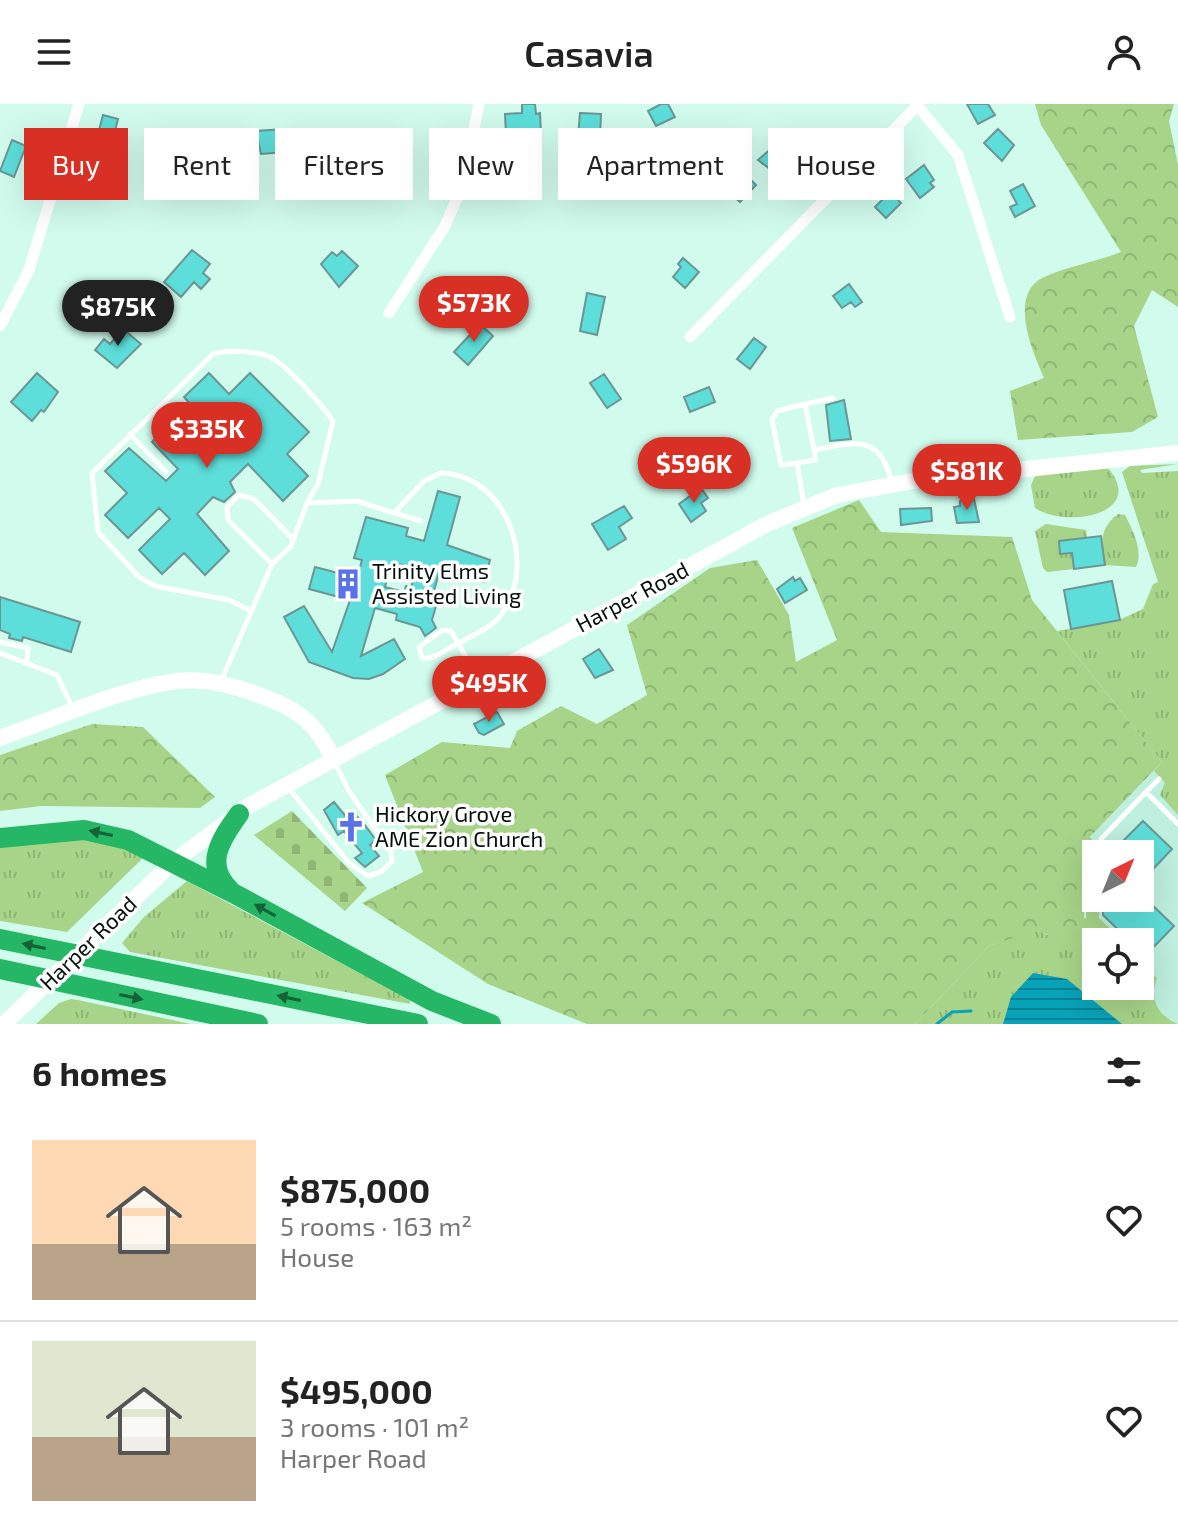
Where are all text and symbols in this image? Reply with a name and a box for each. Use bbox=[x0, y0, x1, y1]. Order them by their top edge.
icon: menu bbox=[32, 30, 76, 74]
icon: person bbox=[1102, 30, 1146, 74]
text: Casavia bbox=[524, 31, 654, 74]
chip: Buy bbox=[24, 128, 128, 200]
chip: Rent bbox=[144, 128, 259, 200]
chip: Filters bbox=[275, 128, 413, 200]
chip: New bbox=[429, 128, 542, 200]
chip: Apartment bbox=[558, 128, 752, 200]
chip: House bbox=[768, 128, 904, 200]
pin: $573K bbox=[418, 276, 530, 344]
pin: $875K bbox=[62, 280, 174, 348]
text: $573K bbox=[437, 286, 511, 317]
text: $875K bbox=[80, 290, 156, 321]
pin: $335K bbox=[151, 402, 263, 470]
text: $335K bbox=[169, 412, 245, 443]
pin: $596K bbox=[638, 437, 750, 505]
pin: $581K bbox=[911, 444, 1023, 512]
text: $596K bbox=[656, 447, 732, 478]
text: $581K bbox=[930, 454, 1004, 485]
street label: Harper Road bbox=[571, 556, 692, 637]
place label: Trinity Elms Assisted Living bbox=[372, 557, 521, 608]
building icon: Trinity Elms Assisted Living bbox=[331, 567, 365, 601]
pin: $495K bbox=[433, 656, 545, 724]
text: $495K bbox=[450, 666, 528, 697]
place label: Hickory Grove AME Zion Church bbox=[375, 800, 543, 851]
church icon: Hickory Grove AME Zion Church bbox=[334, 810, 368, 844]
one-way arrow bbox=[89, 827, 114, 839]
north arrow bbox=[1082, 840, 1154, 912]
map controls bbox=[1082, 840, 1154, 1000]
street label: Harper Road bbox=[34, 890, 141, 995]
one-way arrow bbox=[254, 904, 276, 918]
button: locate bbox=[1082, 928, 1154, 1000]
one-way arrow bbox=[21, 939, 46, 952]
one-way arrow bbox=[119, 991, 144, 1004]
one-way arrow bbox=[276, 991, 301, 1004]
icon: filters bbox=[1102, 1050, 1146, 1094]
text: 6 homes bbox=[32, 1052, 167, 1093]
text: $875,000 bbox=[280, 1169, 430, 1210]
icon: home bbox=[96, 1172, 192, 1268]
icon: heart bbox=[1102, 1198, 1146, 1242]
text: 5 rooms · 163 m² bbox=[280, 1210, 472, 1241]
text: House bbox=[280, 1241, 354, 1272]
text: $495,000 bbox=[280, 1370, 433, 1411]
icon: home bbox=[96, 1373, 192, 1469]
icon: heart bbox=[1102, 1399, 1146, 1443]
text: 3 rooms · 101 m² bbox=[280, 1411, 469, 1442]
text: Harper Road bbox=[280, 1442, 427, 1473]

